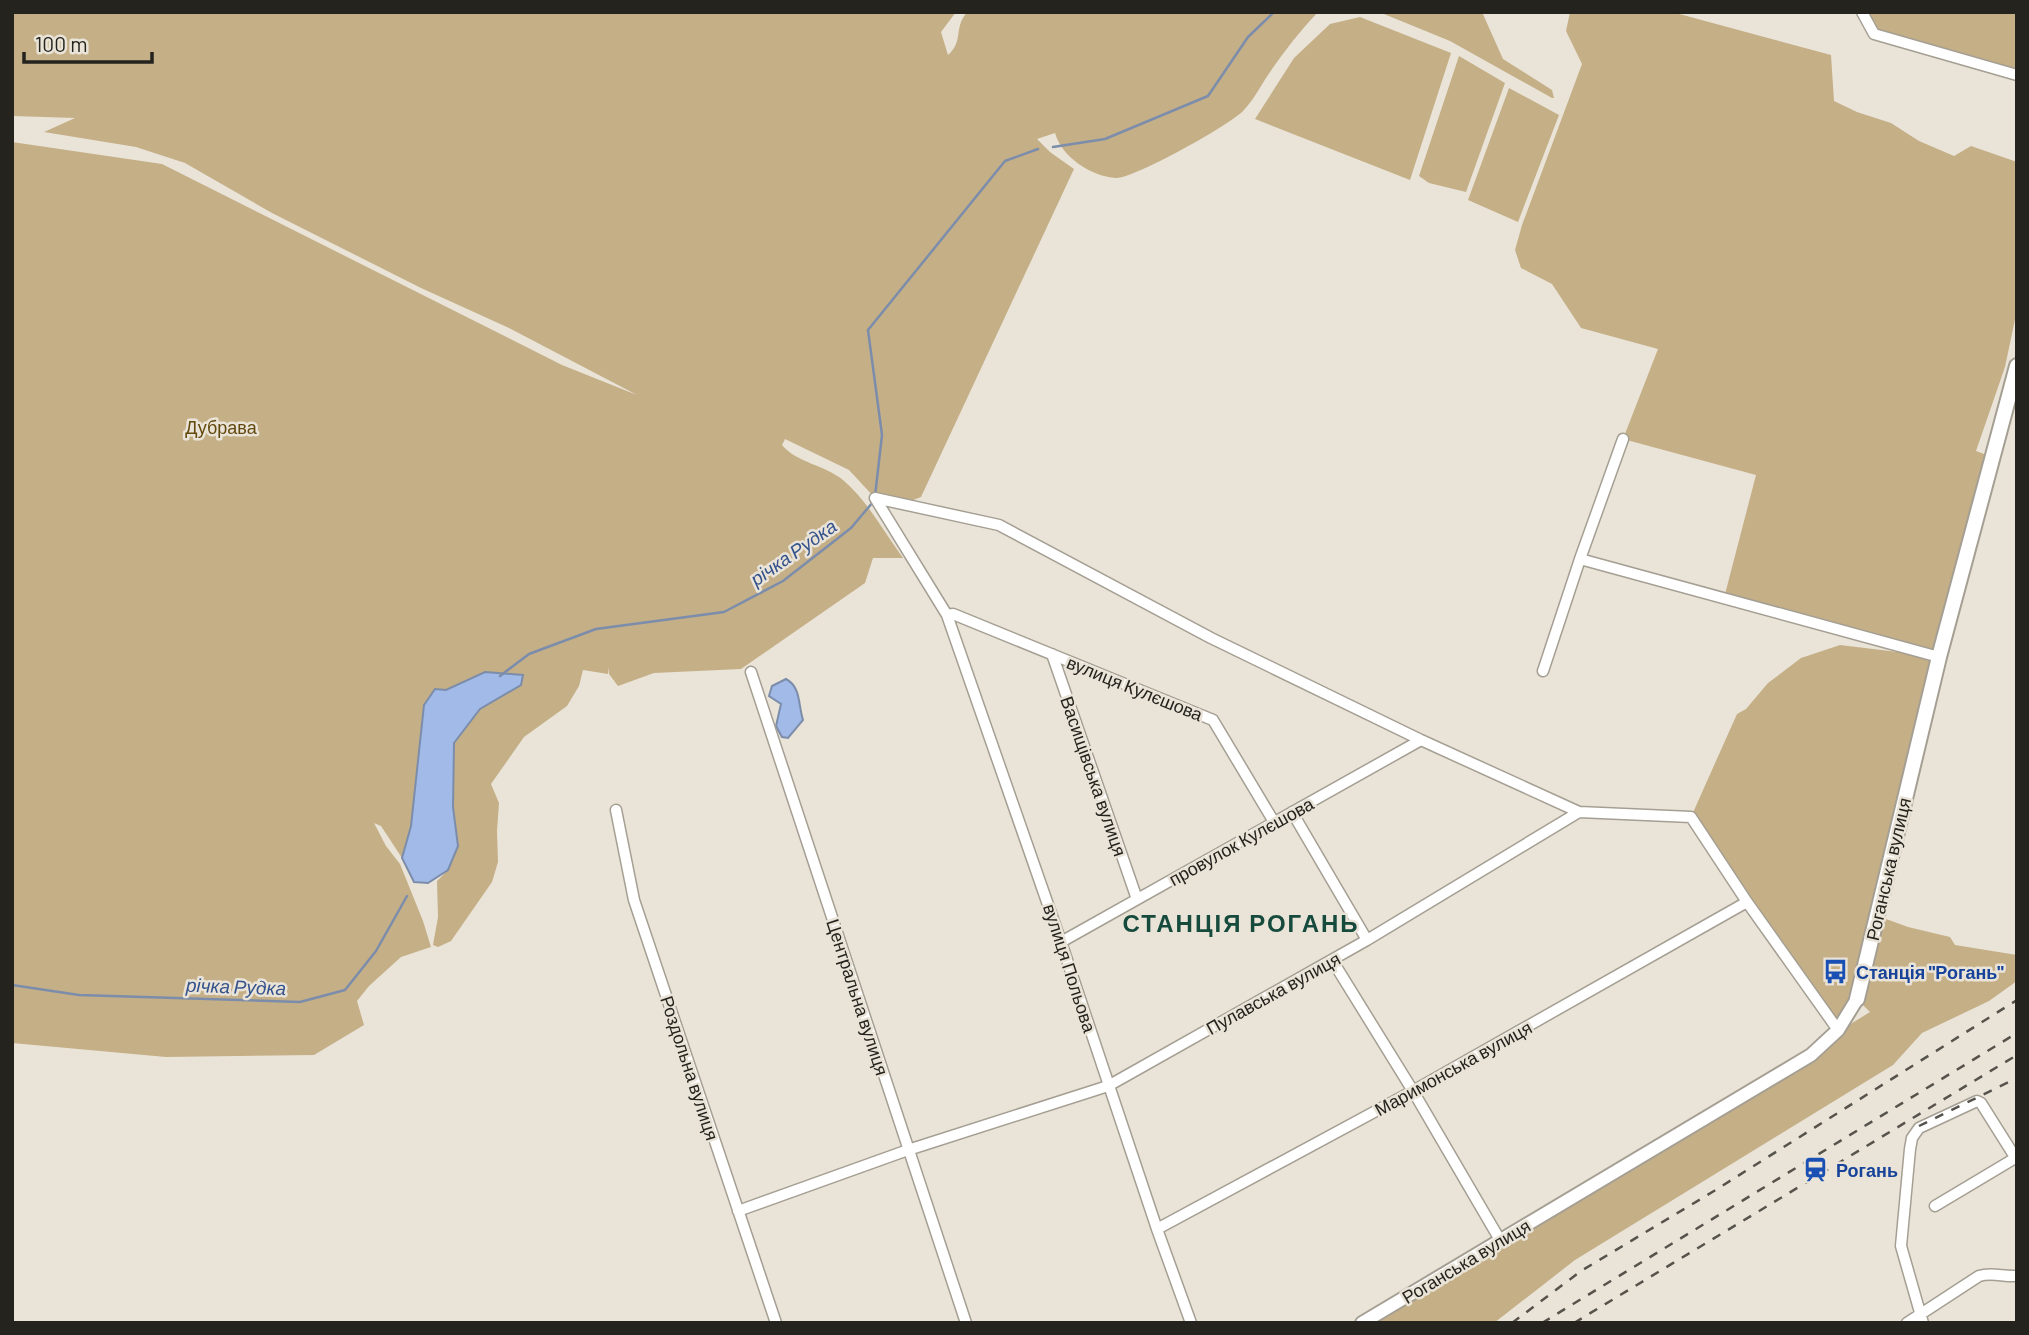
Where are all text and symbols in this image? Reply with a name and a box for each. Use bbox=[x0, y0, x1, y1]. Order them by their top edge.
scale bar bbox=[24, 21, 152, 65]
text: 100 m bbox=[35, 31, 88, 56]
park label: Дубрава bbox=[185, 416, 258, 438]
water label: річка Рудка bbox=[745, 514, 841, 591]
street label: вулиця Кулєшова bbox=[1064, 651, 1207, 726]
street label: Васищівська вулиця bbox=[1056, 693, 1132, 859]
street label: провулок Кулєшова bbox=[1165, 792, 1318, 890]
street label: Роганська вулиця bbox=[1861, 795, 1915, 943]
street label: вулиця Польова bbox=[1039, 901, 1101, 1036]
district label: СТАНЦІЯ РОГАНЬ bbox=[1122, 908, 1360, 937]
street label: Центральна вулиця bbox=[822, 916, 894, 1078]
street label: Пулавська вулиця bbox=[1202, 947, 1344, 1039]
bus stop icon: Станція "Рогань" bbox=[1822, 958, 1850, 986]
place label: Станція "Рогань" bbox=[1856, 961, 2004, 983]
water label: річка Рудка bbox=[185, 973, 286, 999]
street label: Роздольна вулиця bbox=[656, 993, 724, 1143]
street label: Маримонська вулиця bbox=[1371, 1016, 1535, 1120]
station icon: Рогань bbox=[1802, 1156, 1830, 1184]
place label: Рогань bbox=[1836, 1159, 1898, 1181]
street label: Роганська вулиця bbox=[1398, 1214, 1534, 1308]

